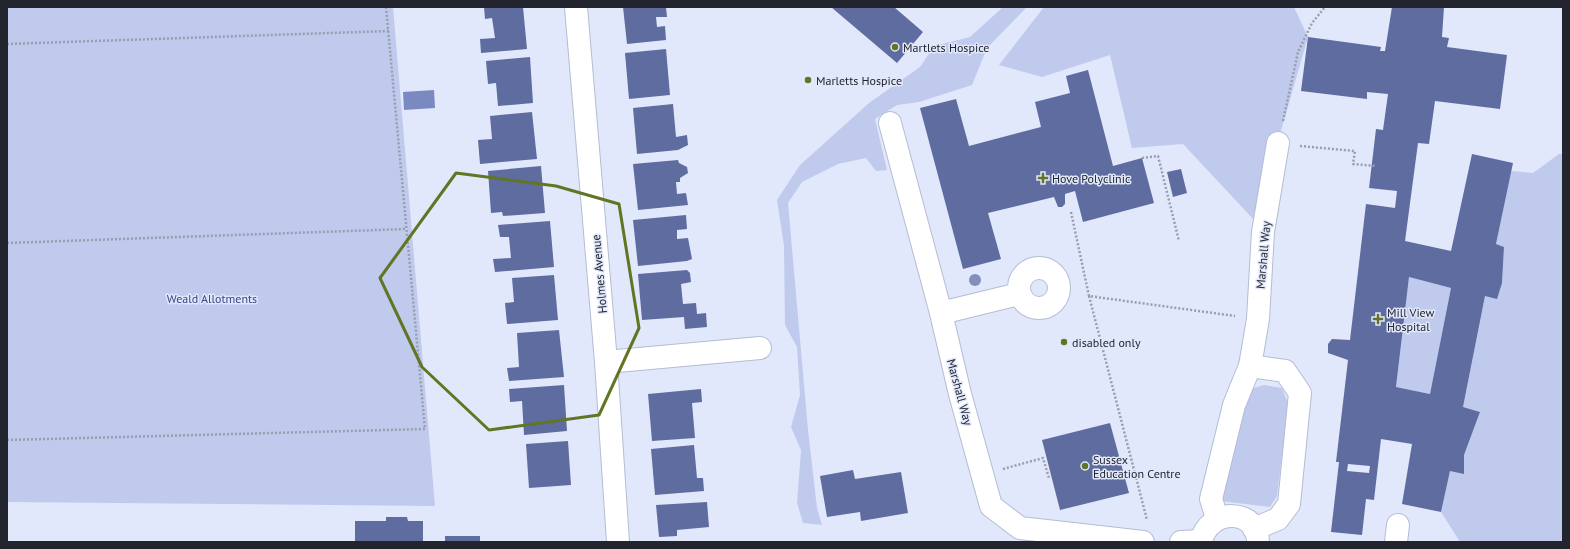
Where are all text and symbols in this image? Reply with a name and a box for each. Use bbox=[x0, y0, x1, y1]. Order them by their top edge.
place label: Martlets Hospice bbox=[903, 40, 989, 55]
marker: Martlets Hospice bbox=[890, 42, 900, 52]
place label: Marletts Hospice bbox=[816, 73, 902, 88]
marker: Marletts Hospice bbox=[803, 75, 813, 85]
place label: Hove Polyclinic bbox=[1052, 171, 1131, 186]
marker: Hove Polyclinic bbox=[1037, 172, 1049, 184]
street label: Marshall Way bbox=[1253, 220, 1273, 290]
street label: Holmes Avenue bbox=[588, 234, 610, 314]
park label: Weald Allotments bbox=[167, 291, 257, 306]
place label: Mill View Hospital bbox=[1387, 305, 1435, 334]
marker: Mill View Hospital bbox=[1372, 313, 1384, 325]
place label: disabled only bbox=[1072, 335, 1141, 350]
marker: disabled only bbox=[1059, 337, 1069, 347]
street label: Marshall Way bbox=[944, 357, 976, 427]
place label: Sussex Education Centre bbox=[1093, 452, 1181, 481]
marker: Sussex Education Centre bbox=[1080, 461, 1090, 471]

